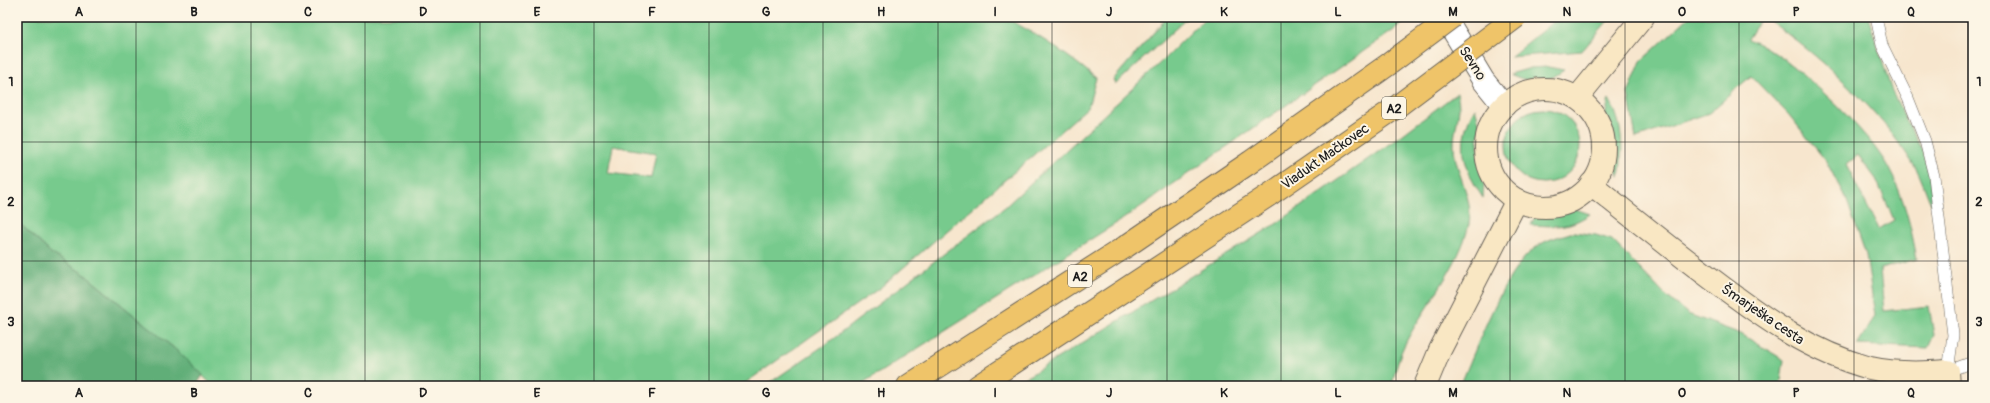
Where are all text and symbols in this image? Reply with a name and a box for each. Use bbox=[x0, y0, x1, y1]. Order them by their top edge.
text: A bbox=[75, 4, 84, 20]
text: B bbox=[190, 4, 198, 20]
text: C bbox=[304, 4, 312, 20]
text: D bbox=[419, 4, 427, 20]
text: E bbox=[534, 4, 541, 20]
text: F bbox=[648, 4, 656, 20]
text: G bbox=[762, 4, 771, 20]
text: H bbox=[877, 4, 885, 20]
text: I bbox=[993, 4, 997, 20]
text: J bbox=[1106, 4, 1112, 20]
text: K bbox=[1220, 4, 1228, 20]
text: L bbox=[1334, 4, 1342, 20]
text: M bbox=[1448, 4, 1458, 20]
text: N bbox=[1563, 4, 1572, 20]
text: O bbox=[1678, 4, 1687, 20]
text: P bbox=[1792, 4, 1800, 20]
text: Q bbox=[1907, 4, 1915, 20]
street label: Sevno bbox=[1455, 43, 1490, 84]
text: 1 bbox=[8, 74, 14, 90]
text: 1 bbox=[1976, 74, 1982, 90]
road number: A2 bbox=[1382, 97, 1406, 119]
street label: Viadukt Mačkovec bbox=[1278, 120, 1372, 193]
text: 2 bbox=[7, 194, 15, 210]
text: 2 bbox=[1975, 194, 1983, 210]
road number: A2 bbox=[1068, 265, 1092, 287]
street label: Šmarješka cesta bbox=[1718, 280, 1808, 348]
text: 3 bbox=[7, 314, 15, 330]
text: 3 bbox=[1975, 314, 1983, 330]
text: A bbox=[75, 385, 84, 401]
text: B bbox=[190, 385, 198, 401]
text: C bbox=[304, 385, 312, 401]
text: D bbox=[419, 385, 427, 401]
text: E bbox=[534, 385, 541, 401]
text: F bbox=[648, 385, 656, 401]
text: G bbox=[762, 385, 771, 401]
text: H bbox=[877, 385, 885, 401]
text: I bbox=[993, 385, 997, 401]
text: J bbox=[1106, 385, 1112, 401]
text: K bbox=[1220, 385, 1228, 401]
text: L bbox=[1334, 385, 1342, 401]
text: M bbox=[1448, 385, 1458, 401]
text: N bbox=[1563, 385, 1572, 401]
text: O bbox=[1678, 385, 1687, 401]
text: P bbox=[1792, 385, 1800, 401]
text: Q bbox=[1907, 385, 1915, 401]

